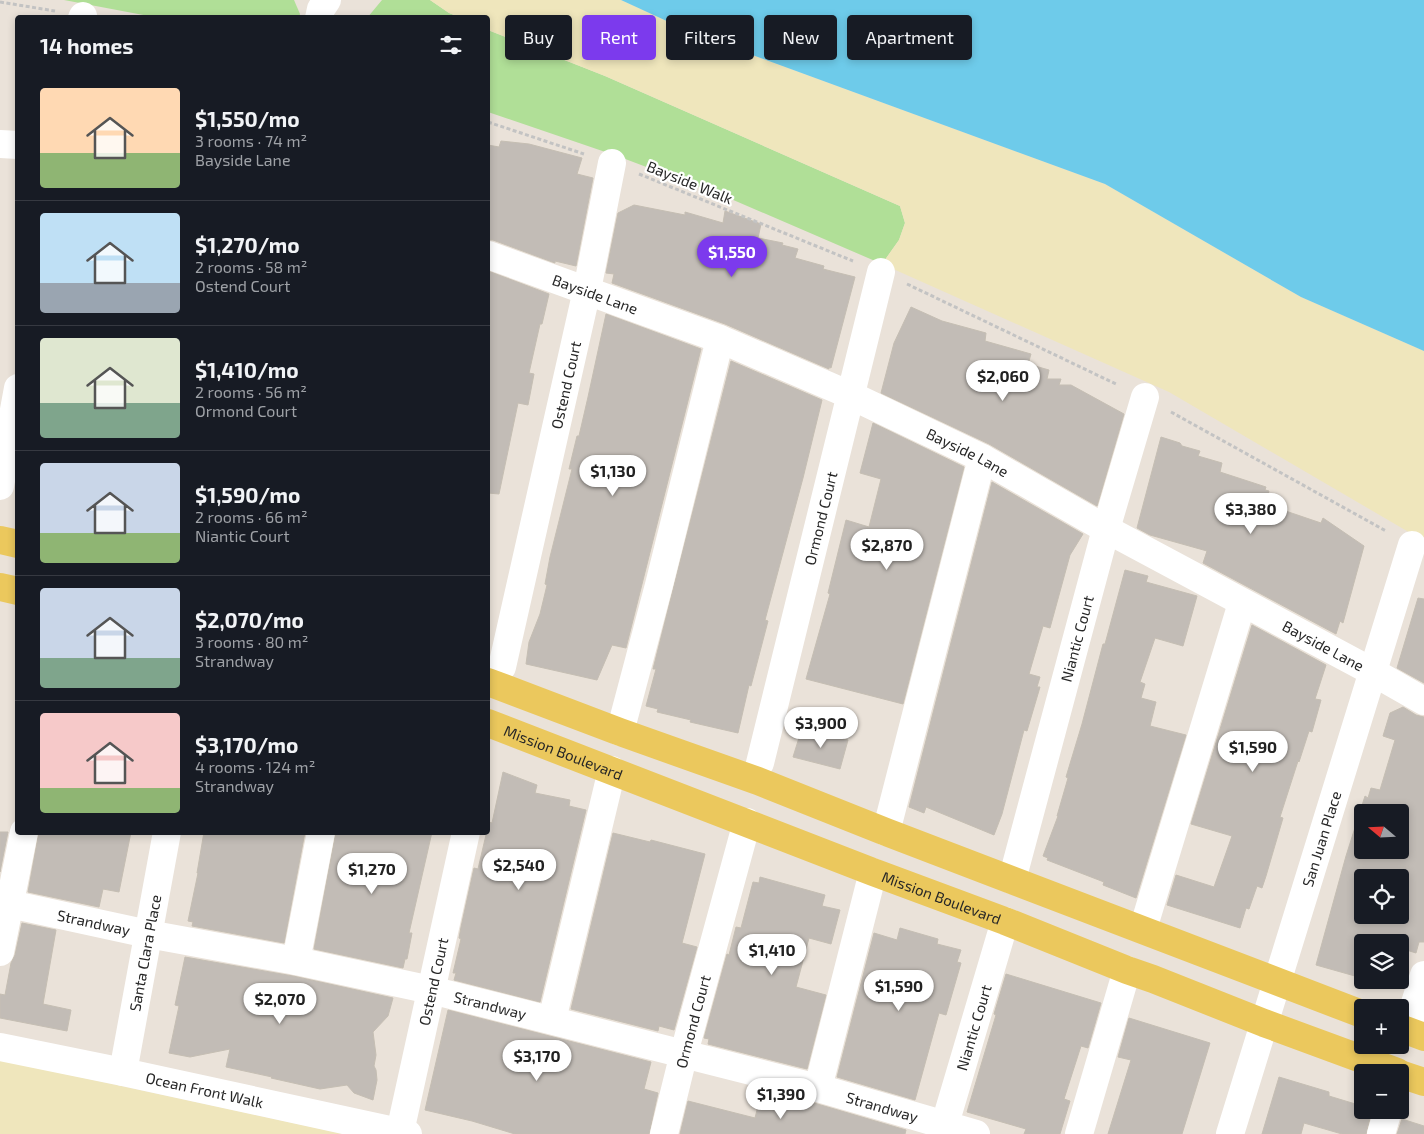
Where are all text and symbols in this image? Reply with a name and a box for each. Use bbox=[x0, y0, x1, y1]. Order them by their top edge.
chip: Buy bbox=[505, 15, 572, 60]
chip: Rent bbox=[582, 15, 656, 60]
chip: Filters bbox=[666, 15, 754, 60]
chip: New bbox=[764, 15, 837, 60]
chip: Apartment bbox=[847, 15, 972, 60]
icon: filters bbox=[437, 31, 465, 59]
text: 14 homes bbox=[40, 33, 134, 58]
text: $1,550/mo bbox=[195, 106, 300, 131]
icon: home bbox=[80, 108, 140, 168]
text: 3 rooms · 74 m² bbox=[195, 131, 307, 150]
text: Bayside Lane bbox=[195, 150, 291, 169]
street label: Bayside Walk bbox=[644, 157, 736, 208]
text: $1,270/mo bbox=[195, 232, 300, 257]
icon: home bbox=[80, 233, 140, 293]
pin: $1,550 bbox=[691, 236, 773, 278]
text: $1,550 bbox=[708, 242, 756, 261]
text: 2 rooms · 58 m² bbox=[195, 257, 308, 276]
street label: Bayside Lane bbox=[550, 270, 640, 318]
text: Ostend Court bbox=[195, 276, 290, 295]
street label: Ostend Court bbox=[547, 339, 584, 431]
text: $1,410/mo bbox=[195, 357, 299, 382]
icon: home bbox=[80, 358, 140, 418]
pin: $2,060 bbox=[962, 360, 1044, 402]
text: $2,060 bbox=[977, 366, 1029, 385]
text: 2 rooms · 56 m² bbox=[195, 382, 307, 401]
text: Ormond Court bbox=[195, 401, 297, 420]
street label: Bayside Lane bbox=[924, 424, 1012, 480]
pin: $1,130 bbox=[572, 454, 654, 497]
text: $1,130 bbox=[590, 461, 636, 480]
street label: Ormond Court bbox=[800, 469, 841, 567]
text: $1,590/mo bbox=[195, 482, 300, 507]
icon: home bbox=[80, 483, 140, 543]
pin: $3,380 bbox=[1210, 492, 1292, 535]
text: $3,380 bbox=[1225, 499, 1277, 518]
text: 2 rooms · 66 m² bbox=[195, 507, 308, 526]
text: Niantic Court bbox=[195, 526, 290, 545]
pin: $2,870 bbox=[846, 528, 928, 571]
text: $2,870 bbox=[862, 535, 912, 554]
street label: Niantic Court bbox=[1056, 593, 1097, 684]
text: $2,070/mo bbox=[195, 607, 304, 632]
icon: home bbox=[80, 608, 140, 668]
street label: Bayside Lane bbox=[1280, 616, 1367, 675]
text: 3 rooms · 80 m² bbox=[195, 632, 308, 651]
text: Strandway bbox=[195, 651, 274, 670]
pin: $3,900 bbox=[780, 706, 862, 749]
text: $3,900 bbox=[795, 713, 847, 732]
street label: Mission Boulevard bbox=[502, 721, 626, 783]
pin: $1,590 bbox=[1212, 730, 1294, 773]
text: $3,170/mo bbox=[195, 732, 299, 757]
icon: home bbox=[80, 733, 140, 793]
text: $1,590 bbox=[1229, 737, 1277, 756]
text: 4 rooms · 124 m² bbox=[195, 757, 315, 776]
text: Strandway bbox=[195, 776, 274, 795]
street label: San Juan Place bbox=[1298, 789, 1344, 889]
north arrow bbox=[1354, 804, 1409, 859]
map controls bbox=[1354, 804, 1409, 1119]
pin: $2,540 bbox=[478, 848, 560, 891]
pin: $1,270 bbox=[331, 852, 413, 895]
text: $2,540 bbox=[493, 855, 545, 874]
text: $1,270 bbox=[348, 859, 396, 878]
street label: Mission Boulevard bbox=[879, 867, 1004, 928]
button: locate bbox=[1354, 869, 1409, 924]
street label: Santa Clara Place bbox=[125, 893, 164, 1013]
street label: Strandway bbox=[56, 906, 132, 939]
pin: $1,410 bbox=[731, 934, 813, 976]
button: layers bbox=[1354, 934, 1409, 989]
street label: Ostend Court bbox=[415, 936, 452, 1027]
text: $1,410 bbox=[748, 940, 796, 959]
pin: $1,590 bbox=[858, 970, 940, 1012]
street label: Ormond Court bbox=[672, 973, 714, 1070]
text: $1,590 bbox=[875, 976, 923, 995]
pin: $2,070 bbox=[239, 982, 321, 1025]
street label: Niantic Court bbox=[952, 982, 995, 1073]
street label: Strandway bbox=[452, 987, 528, 1023]
text: $2,070 bbox=[254, 989, 306, 1008]
button: + bbox=[1354, 999, 1409, 1054]
pin: $3,170 bbox=[496, 1040, 578, 1082]
text: $3,170 bbox=[514, 1046, 560, 1065]
button: − bbox=[1354, 1064, 1409, 1119]
street label: Ocean Front Walk bbox=[144, 1068, 265, 1111]
pin: $1,390 bbox=[740, 1078, 822, 1120]
text: $1,390 bbox=[757, 1084, 805, 1103]
street label: Strandway bbox=[844, 1088, 920, 1126]

